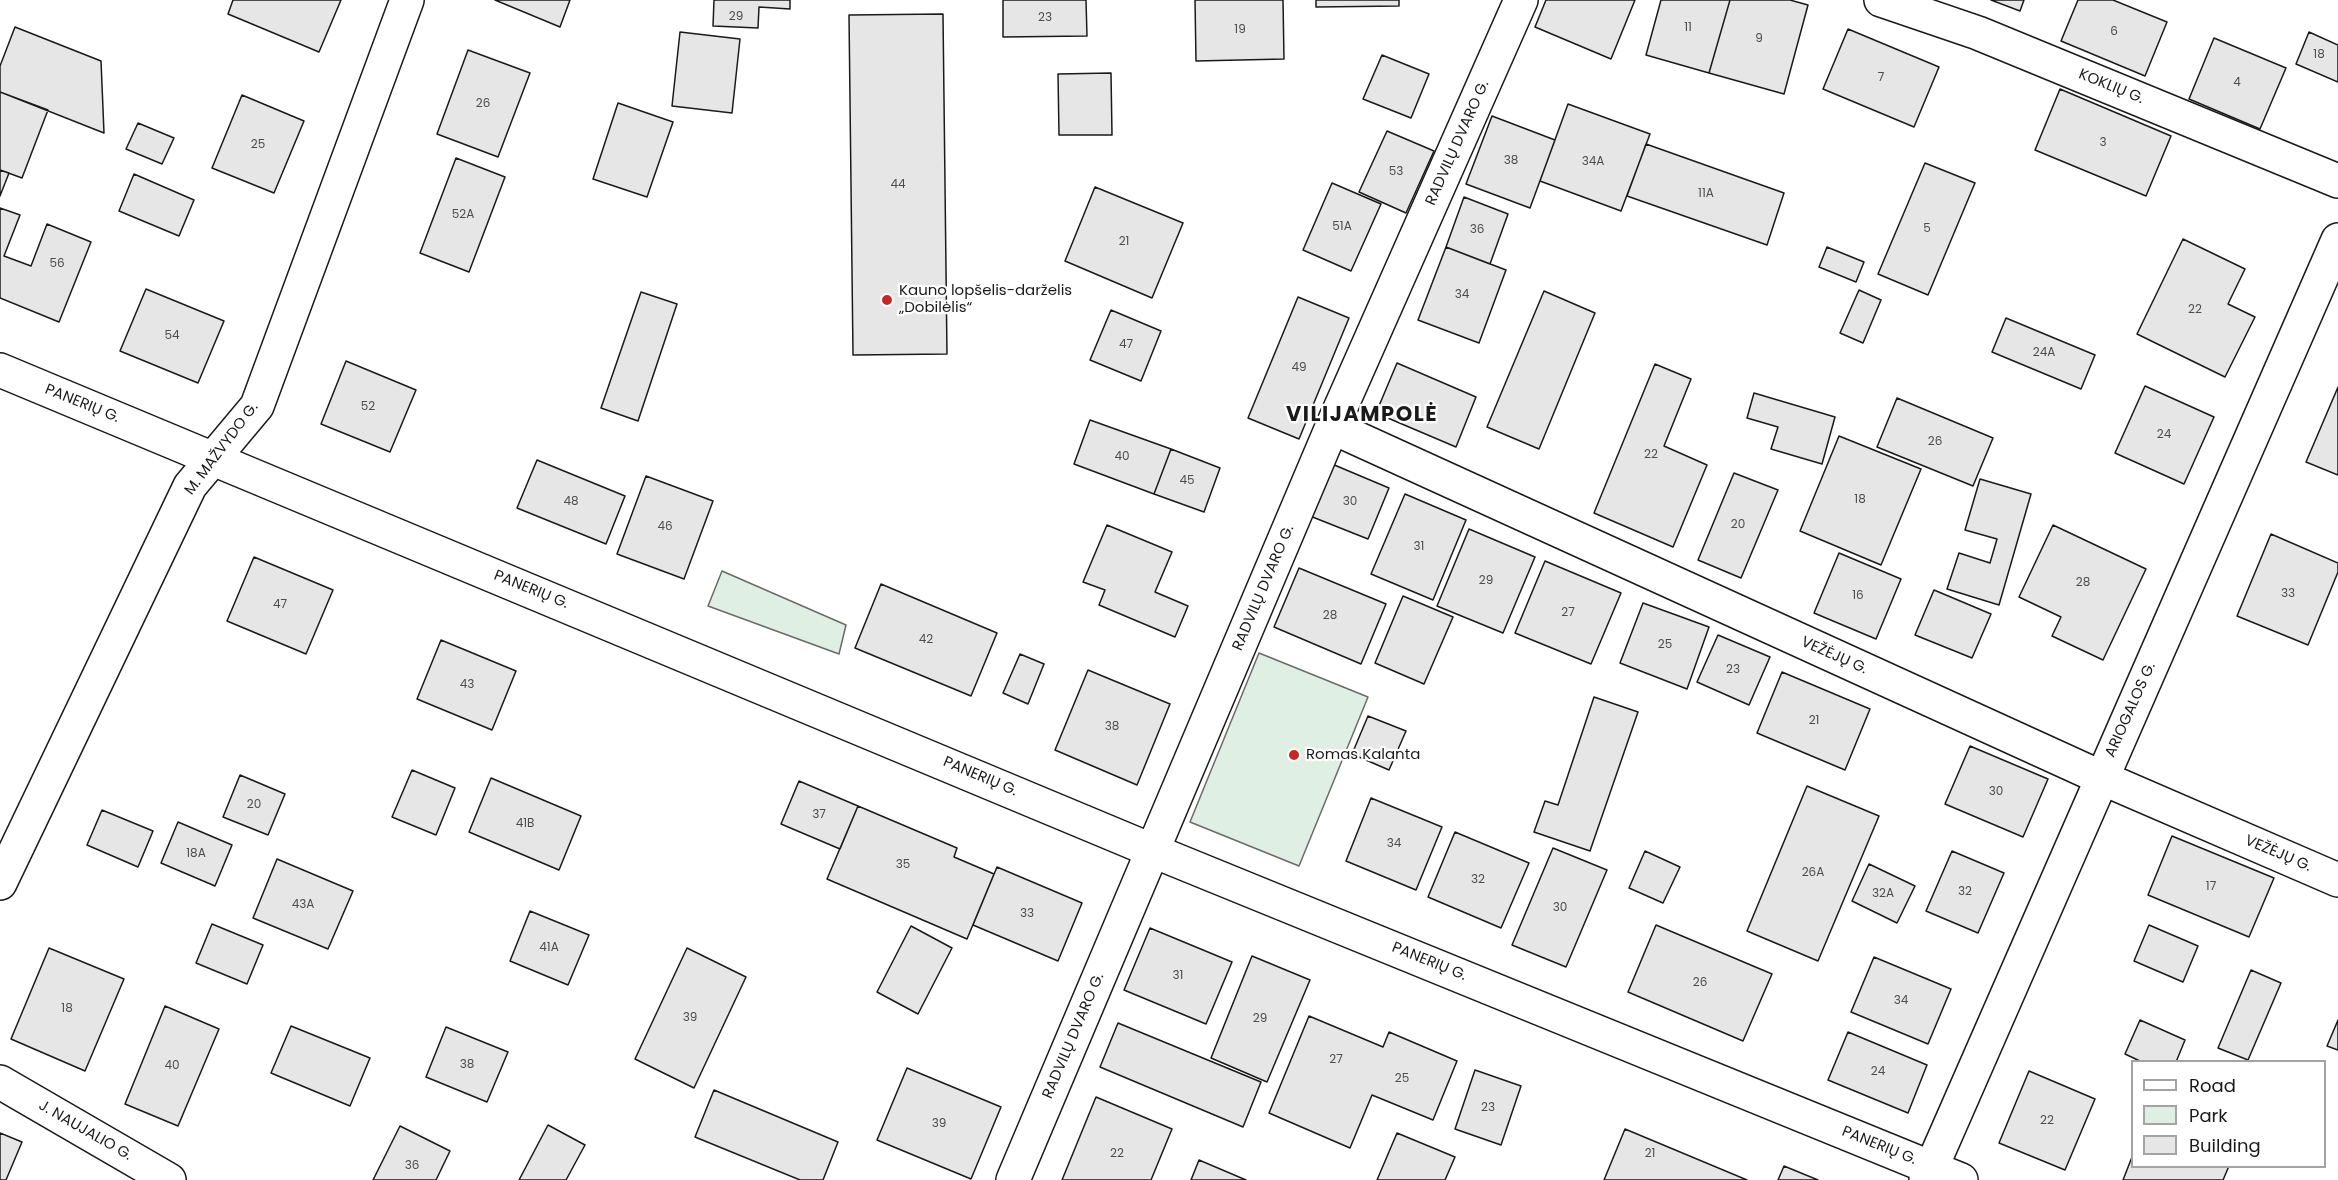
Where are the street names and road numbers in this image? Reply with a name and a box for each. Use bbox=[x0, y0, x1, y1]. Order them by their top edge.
street label: KOKLIŲ G. bbox=[2076, 66, 2146, 108]
street label: RADVILŲ DVARO G. bbox=[1422, 78, 1494, 208]
street label: PANERIŲ G. bbox=[42, 381, 122, 427]
street label: M. MAŽVYDO G. bbox=[181, 399, 263, 499]
street label: RADVILŲ DVARO G. bbox=[1229, 522, 1299, 654]
street label: PANERIŲ G. bbox=[491, 567, 571, 613]
street label: VEŽĖJŲ G. bbox=[1798, 633, 1870, 679]
street label: ARIOGALOS G. bbox=[2102, 660, 2160, 760]
street label: PANERIŲ G. bbox=[940, 753, 1020, 801]
street label: VEŽĖJŲ G. bbox=[2242, 832, 2314, 876]
street label: PANERIŲ G. bbox=[1389, 939, 1469, 985]
street label: RADVILŲ DVARO G. bbox=[1039, 970, 1109, 1102]
street label: J. NAUJALIO G. bbox=[35, 1097, 135, 1165]
street label: PANERIŲ G. bbox=[1839, 1123, 1919, 1169]

